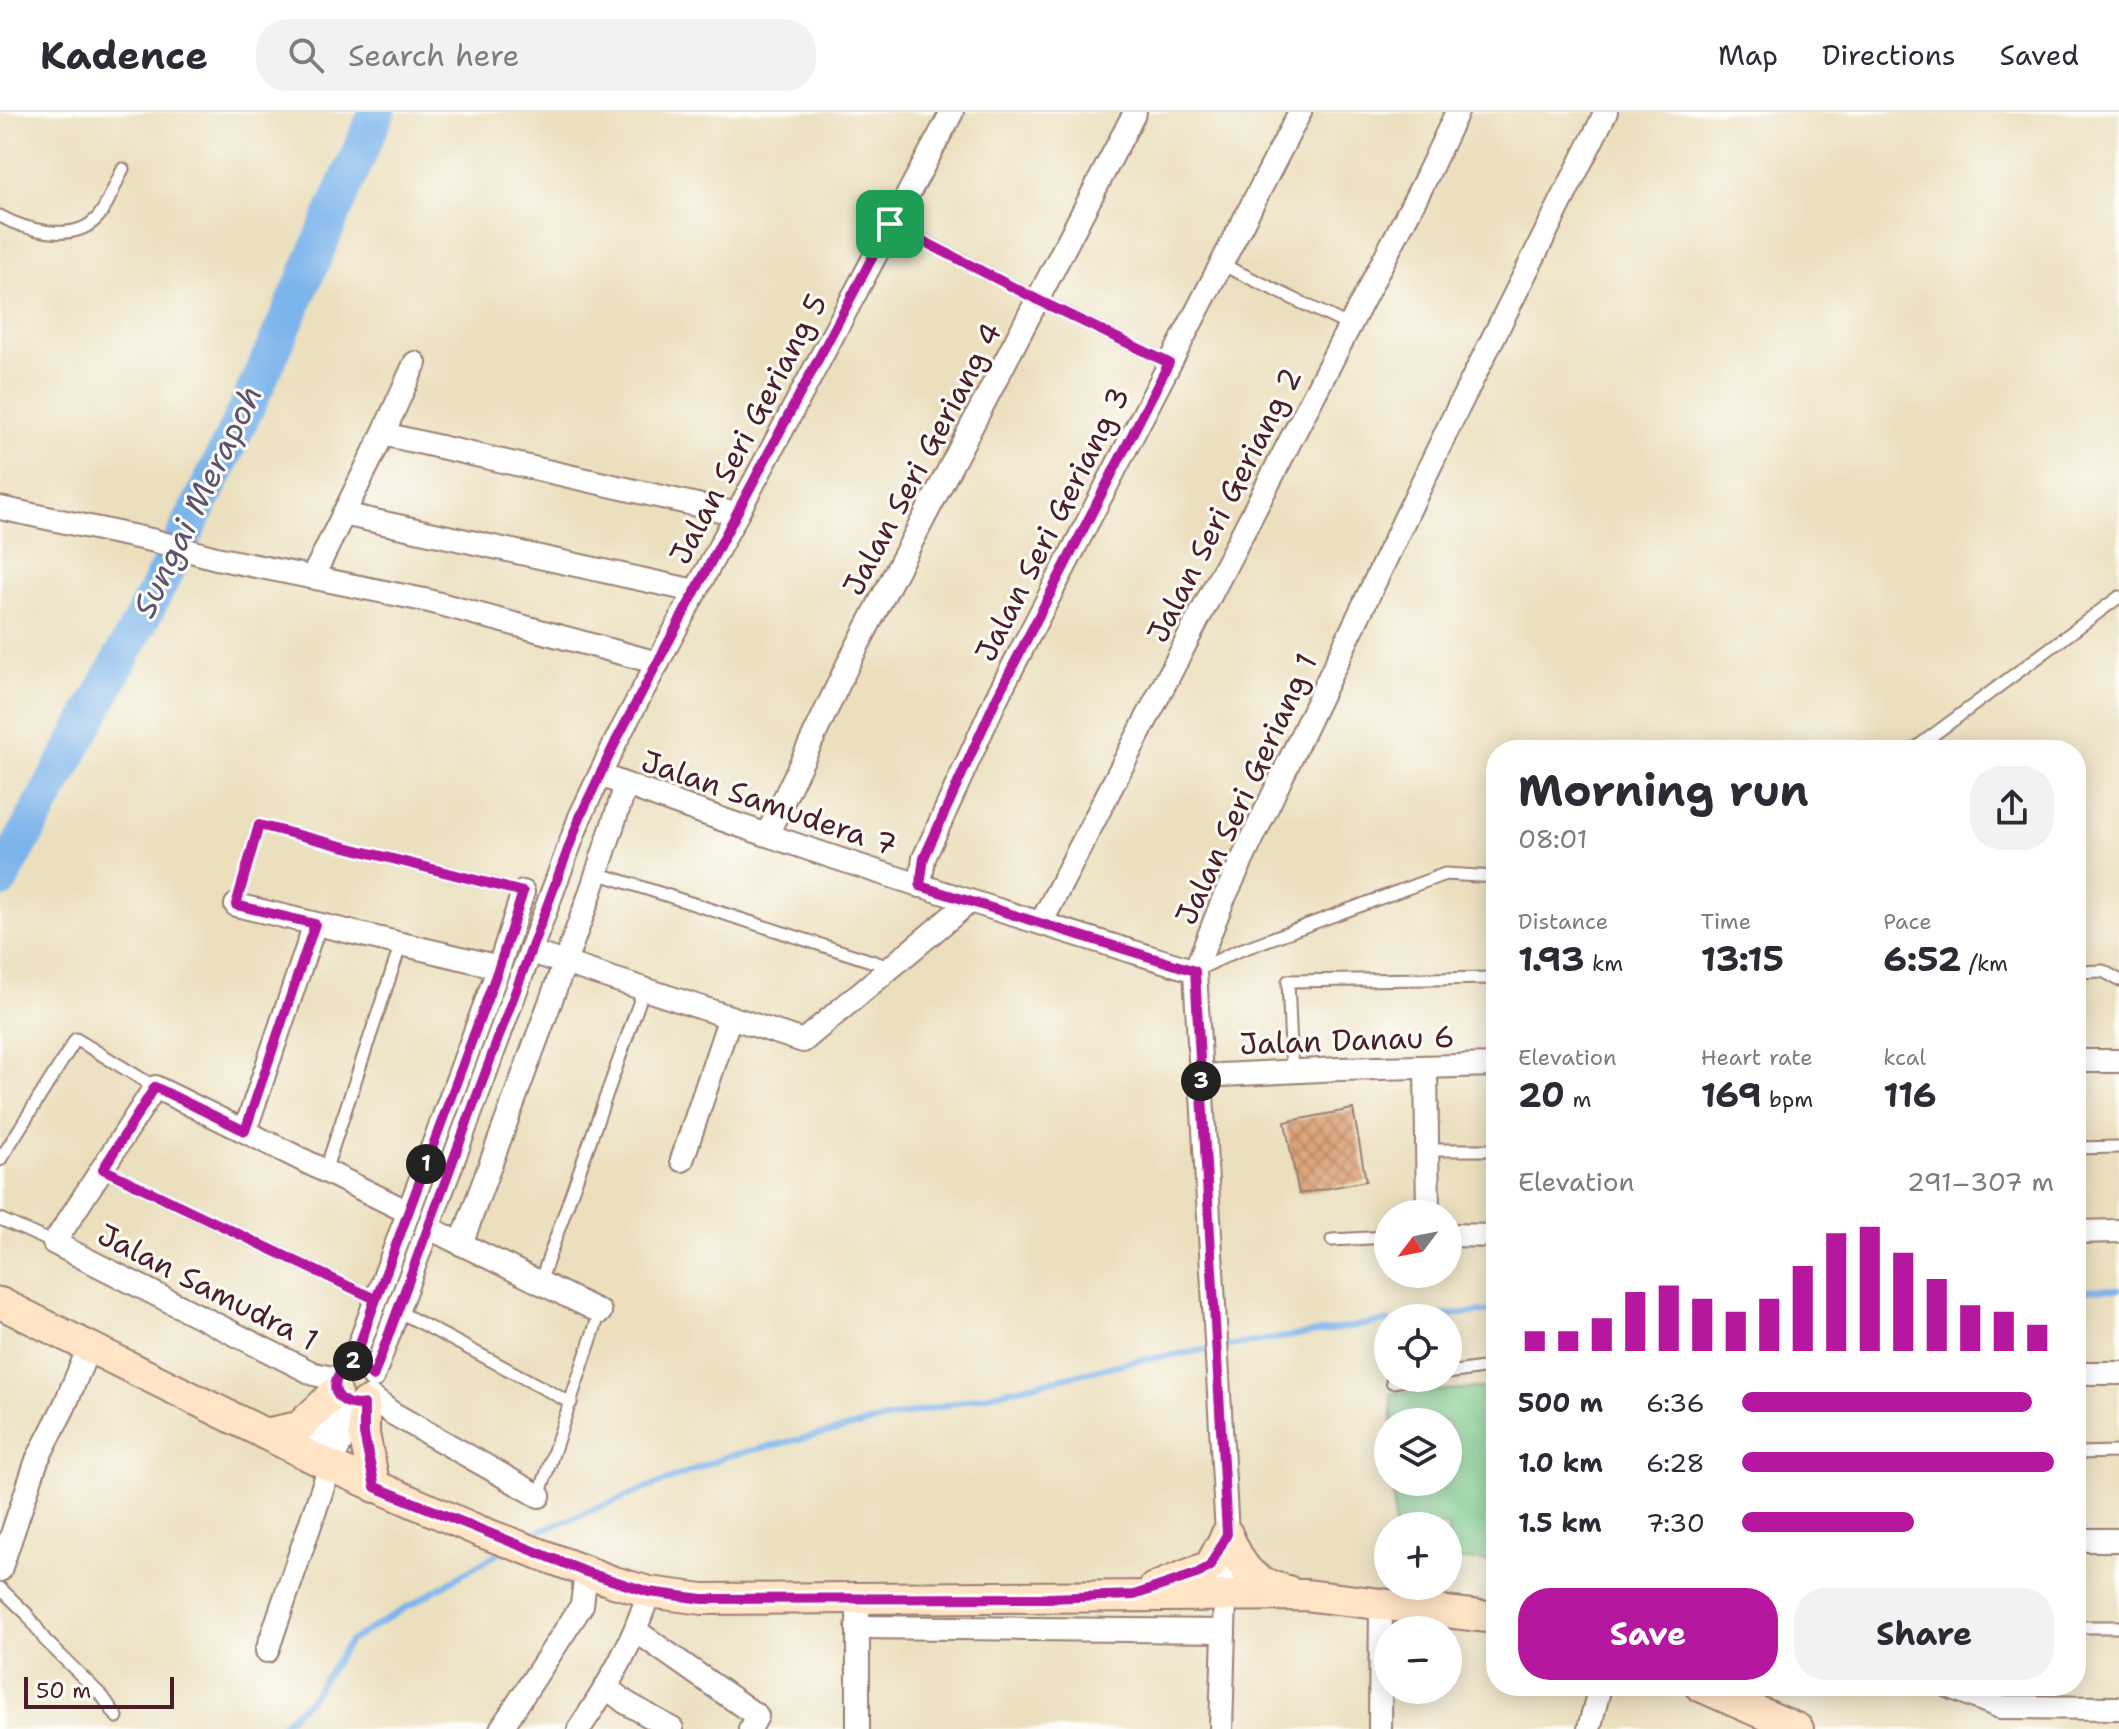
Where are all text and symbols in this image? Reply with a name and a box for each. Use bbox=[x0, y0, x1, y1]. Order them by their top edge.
search box bbox=[256, 19, 816, 91]
text: Kadence bbox=[40, 30, 208, 81]
icon: search bbox=[284, 33, 328, 77]
text: Search here bbox=[348, 35, 519, 76]
text: Map bbox=[1718, 36, 1778, 74]
text: Directions bbox=[1822, 36, 1956, 74]
text: Saved bbox=[2000, 36, 2079, 74]
pin bbox=[856, 190, 924, 258]
icon: arrive bbox=[868, 202, 912, 246]
street label: Jalan Seri Geriang 5 bbox=[659, 287, 837, 571]
street label: Jalan Seri Geriang 4 bbox=[833, 315, 1011, 603]
street label: Jalan Seri Geriang 2 bbox=[1137, 360, 1311, 650]
water label: Sungai Merapoh bbox=[122, 378, 272, 624]
street label: Jalan Seri Geriang 3 bbox=[965, 379, 1139, 669]
street label: Jalan Seri Geriang 1 bbox=[1165, 647, 1327, 931]
street label: Jalan Samudera 7 bbox=[636, 740, 902, 866]
text: Morning run bbox=[1518, 761, 1809, 820]
button: share bbox=[1970, 766, 2054, 850]
text: 08:01 bbox=[1518, 821, 1588, 856]
text: Distance bbox=[1518, 907, 1608, 936]
text: Time bbox=[1701, 907, 1751, 936]
text: Pace bbox=[1883, 907, 1932, 936]
text: 1.93 bbox=[1518, 936, 1585, 982]
text: 13:15 bbox=[1701, 936, 1784, 982]
text: 6:52 bbox=[1883, 936, 1961, 982]
text: km bbox=[1585, 949, 1623, 978]
text: /km bbox=[1961, 949, 2008, 978]
street label: Jalan Danau 6 bbox=[1239, 1016, 1455, 1064]
text: Elevation bbox=[1518, 1043, 1616, 1072]
text: Heart rate bbox=[1701, 1043, 1813, 1072]
text: kcal bbox=[1883, 1043, 1926, 1072]
pin: 3 bbox=[1181, 1061, 1221, 1101]
text: 3 bbox=[1193, 1066, 1209, 1095]
text: 20 bbox=[1518, 1072, 1565, 1118]
text: 169 bbox=[1701, 1072, 1762, 1118]
text: 116 bbox=[1883, 1072, 1936, 1118]
text: m bbox=[1565, 1085, 1591, 1114]
text: bpm bbox=[1762, 1085, 1813, 1114]
pin: 1 bbox=[406, 1144, 446, 1184]
text: 1 bbox=[421, 1149, 431, 1178]
text: Elevation bbox=[1518, 1164, 1634, 1199]
text: 291–307 m bbox=[1907, 1164, 2054, 1199]
north arrow bbox=[1374, 1200, 1462, 1288]
map controls bbox=[1374, 1200, 1462, 1704]
street label: Jalan Samudra 1 bbox=[91, 1214, 325, 1360]
button: locate bbox=[1374, 1304, 1462, 1392]
pin: 2 bbox=[333, 1341, 373, 1381]
text: 2 bbox=[345, 1346, 361, 1375]
text: 500 m bbox=[1518, 1385, 1603, 1420]
text: 6:36 bbox=[1646, 1385, 1705, 1420]
button: layers bbox=[1374, 1408, 1462, 1496]
text: 1.0 km bbox=[1518, 1445, 1603, 1480]
text: 6:28 bbox=[1646, 1445, 1705, 1480]
text: 1.5 km bbox=[1518, 1505, 1602, 1540]
text: 7:30 bbox=[1646, 1505, 1705, 1540]
button: + bbox=[1374, 1512, 1462, 1600]
button: Save bbox=[1518, 1588, 1778, 1680]
button: Share bbox=[1794, 1588, 2054, 1680]
button: − bbox=[1374, 1616, 1462, 1704]
scale bar bbox=[24, 1673, 174, 1709]
text: 50 m bbox=[36, 1676, 91, 1705]

